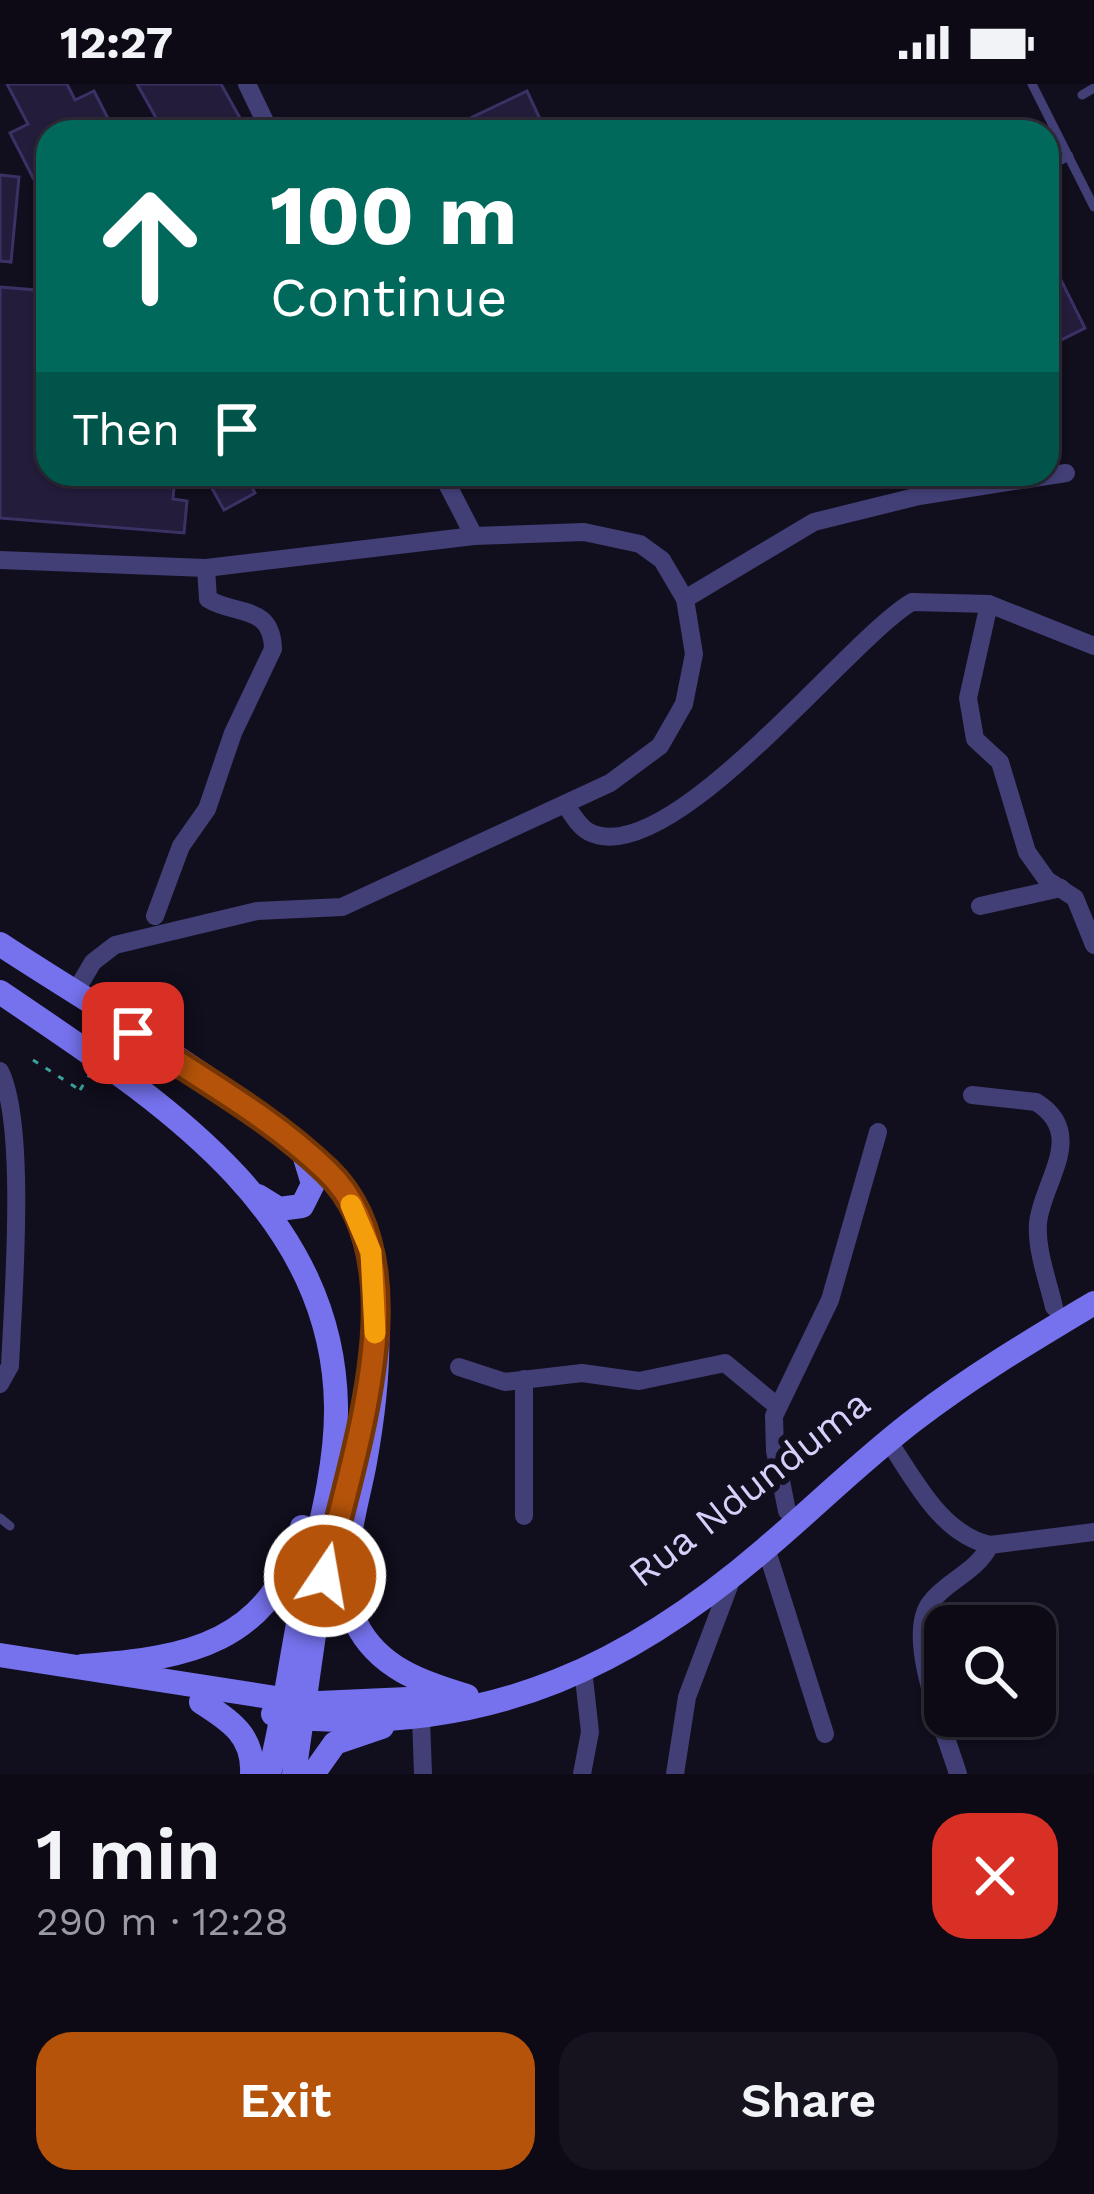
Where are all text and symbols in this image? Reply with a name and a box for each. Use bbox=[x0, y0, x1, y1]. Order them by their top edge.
text: 12:27 bbox=[60, 16, 173, 69]
text: 100 m bbox=[270, 166, 517, 264]
icon: ahead bbox=[72, 168, 228, 324]
text: Continue bbox=[270, 266, 507, 329]
icon: arrive bbox=[204, 396, 270, 462]
text: Then bbox=[72, 403, 180, 456]
pin bbox=[82, 982, 184, 1084]
icon: arrive bbox=[100, 1000, 166, 1066]
street label: Rua Ndunduma bbox=[620, 1380, 878, 1596]
position arrow bbox=[262, 1513, 388, 1639]
map controls bbox=[924, 1605, 1056, 1737]
button: search bbox=[924, 1605, 1056, 1737]
text: 1 min bbox=[36, 1812, 221, 1896]
button: close bbox=[932, 1813, 1058, 1939]
text: 290 m · 12:28 bbox=[36, 1899, 288, 1944]
button: Exit bbox=[36, 2032, 535, 2170]
button: Share bbox=[559, 2032, 1058, 2170]

